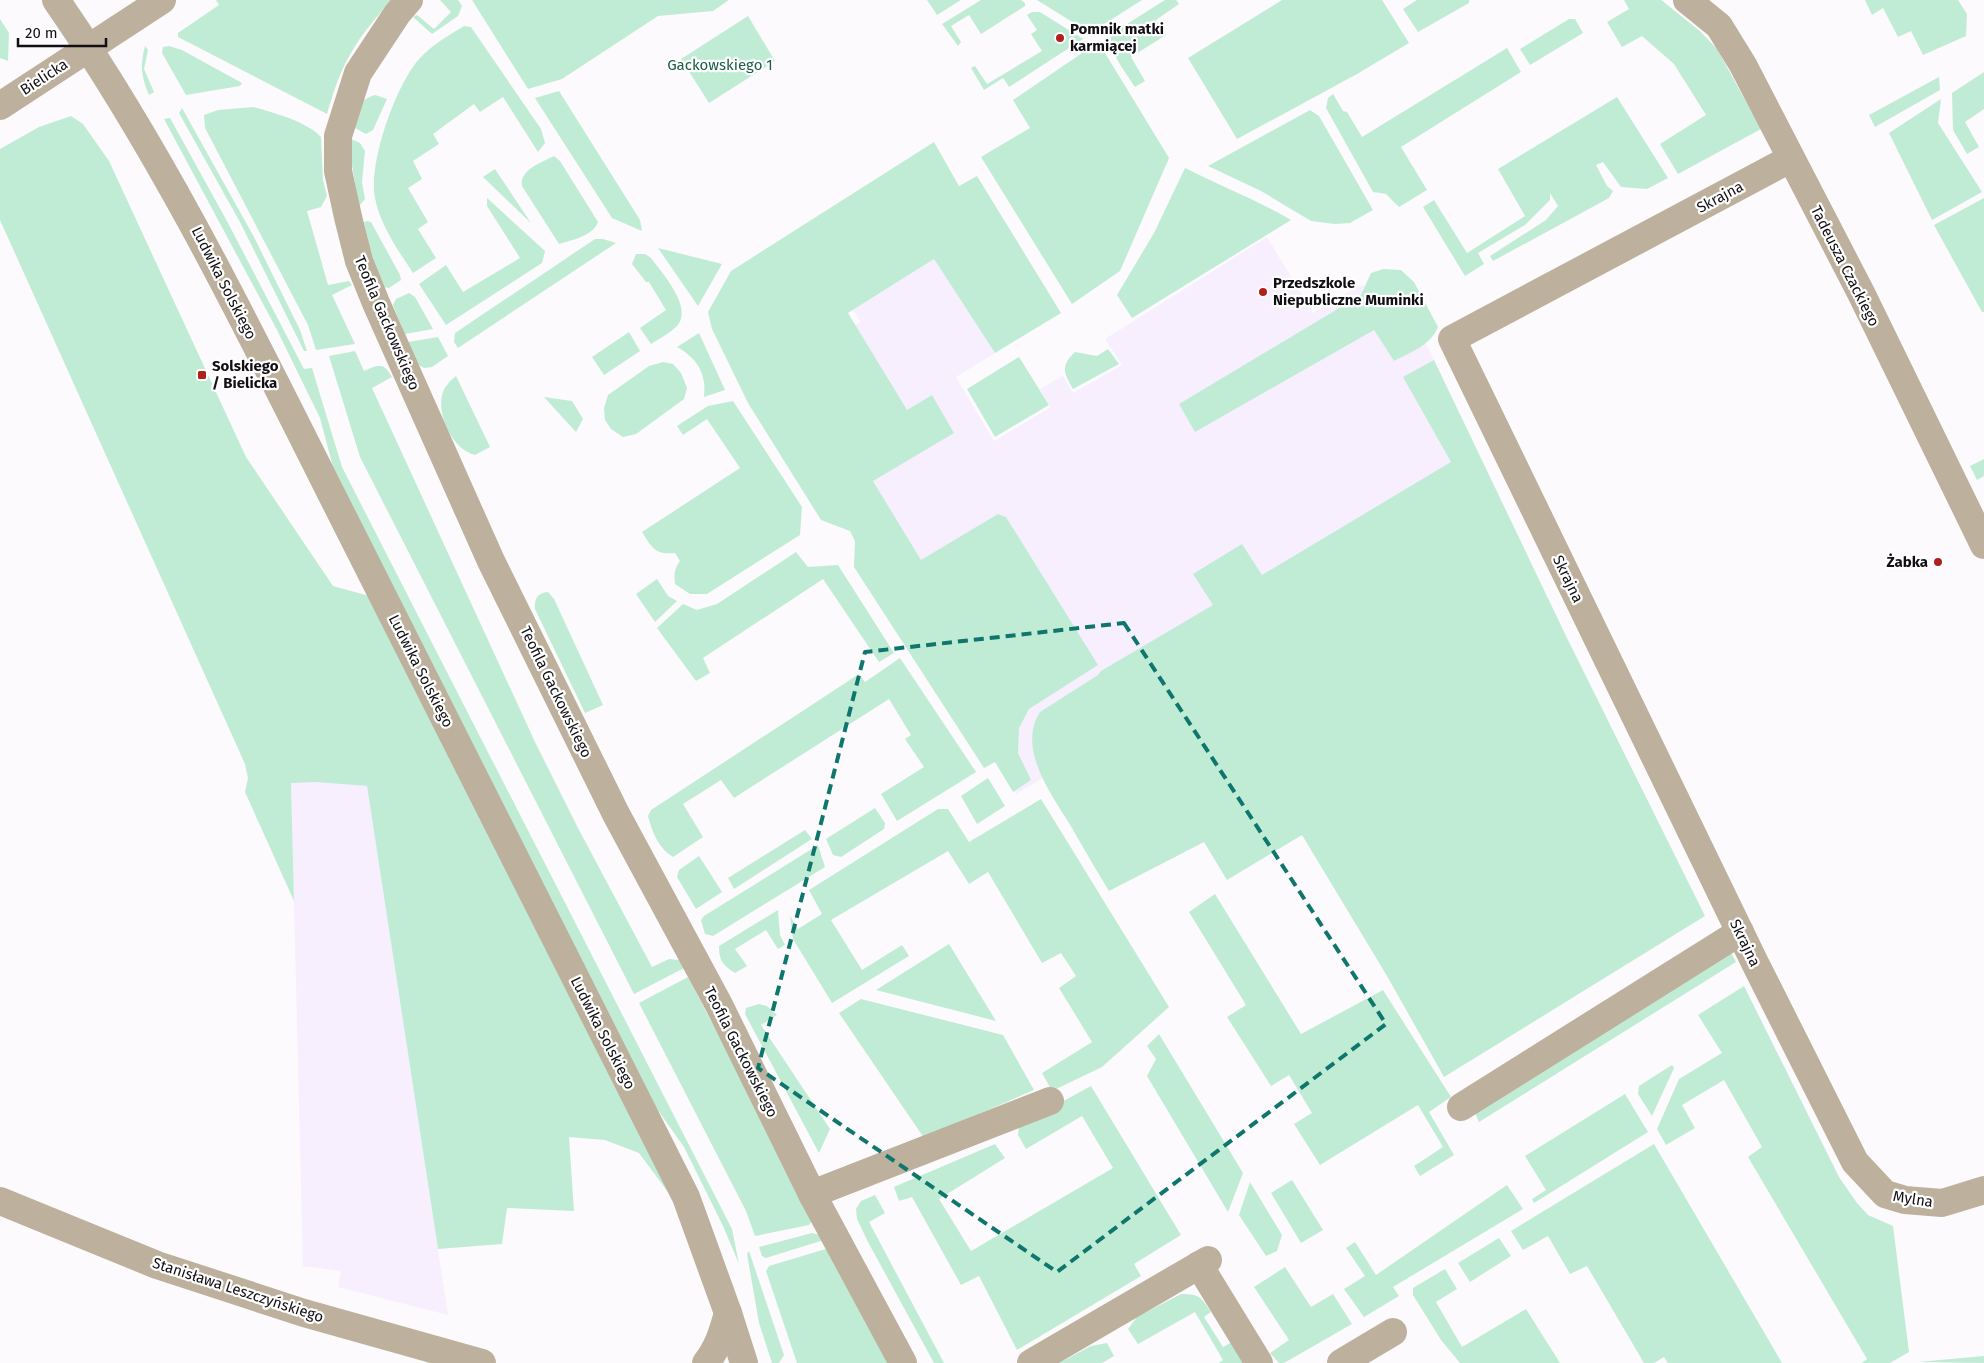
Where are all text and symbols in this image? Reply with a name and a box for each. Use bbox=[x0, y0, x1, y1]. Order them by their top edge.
scale bar bbox=[18, 15, 105, 47]
place label: Pomnik matki karmiącej bbox=[1070, 20, 1164, 55]
text: 20 m bbox=[25, 24, 58, 42]
marker: Pomnik matki karmiącej bbox=[1054, 32, 1066, 44]
street label: Bielicka bbox=[17, 55, 71, 99]
park label: Gackowskiego 1 bbox=[667, 56, 773, 74]
street label: Skrajna bbox=[1694, 177, 1746, 217]
street label: Tadeusza Czackiego bbox=[1807, 203, 1883, 329]
street label: Ludwika Solskiego bbox=[188, 224, 260, 342]
street label: Teofila Gackowskiego bbox=[351, 253, 423, 393]
place label: Przedszkole Niepubliczne Muminki bbox=[1273, 274, 1424, 309]
marker: Przedszkole Niepubliczne Muminki bbox=[1257, 286, 1269, 298]
place label: Solskiego / Bielicka bbox=[212, 357, 279, 392]
marker: Solskiego / Bielicka bbox=[196, 369, 208, 381]
street label: Skrajna bbox=[1549, 552, 1587, 606]
place label: Żabka bbox=[1887, 553, 1928, 571]
marker: Żabka bbox=[1932, 556, 1944, 568]
street label: Ludwika Solskiego bbox=[385, 612, 457, 730]
street label: Teofila Gackowskiego bbox=[516, 623, 596, 761]
street label: Skrajna bbox=[1726, 916, 1764, 970]
street label: Ludwika Solskiego bbox=[567, 974, 639, 1092]
street label: Teofila Gackowskiego bbox=[700, 984, 782, 1120]
street label: Mylna bbox=[1892, 1187, 1934, 1211]
street label: Stanisława Leszczyńskiego bbox=[150, 1254, 326, 1326]

